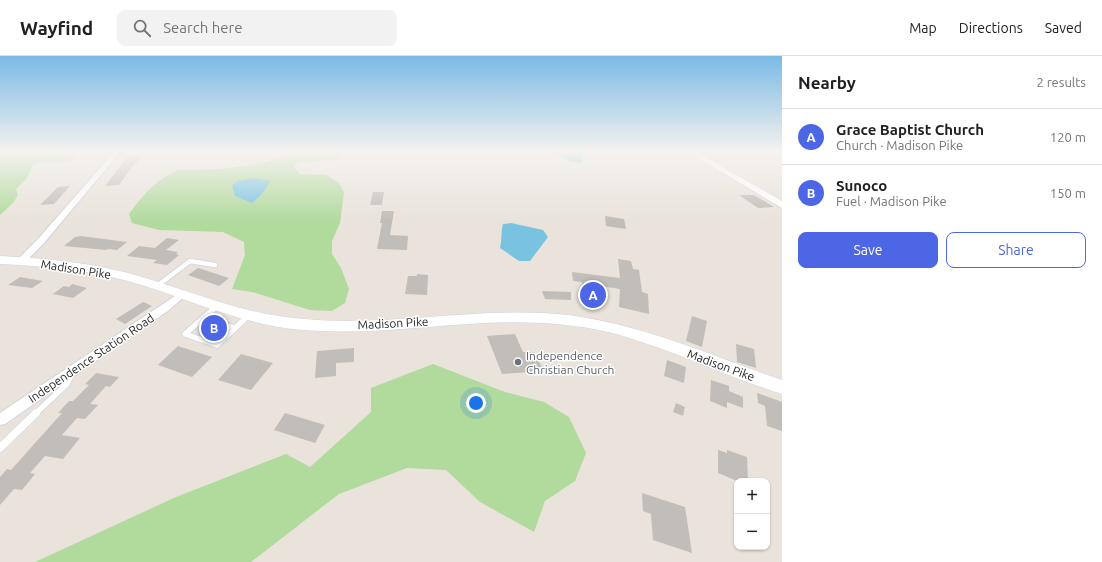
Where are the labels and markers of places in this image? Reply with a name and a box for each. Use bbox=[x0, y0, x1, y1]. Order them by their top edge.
pin: A bbox=[580, 280, 606, 310]
pin: B bbox=[201, 313, 227, 343]
place label: Independence Christian Church bbox=[526, 349, 614, 376]
marker: Independence Christian Church bbox=[513, 357, 523, 367]

